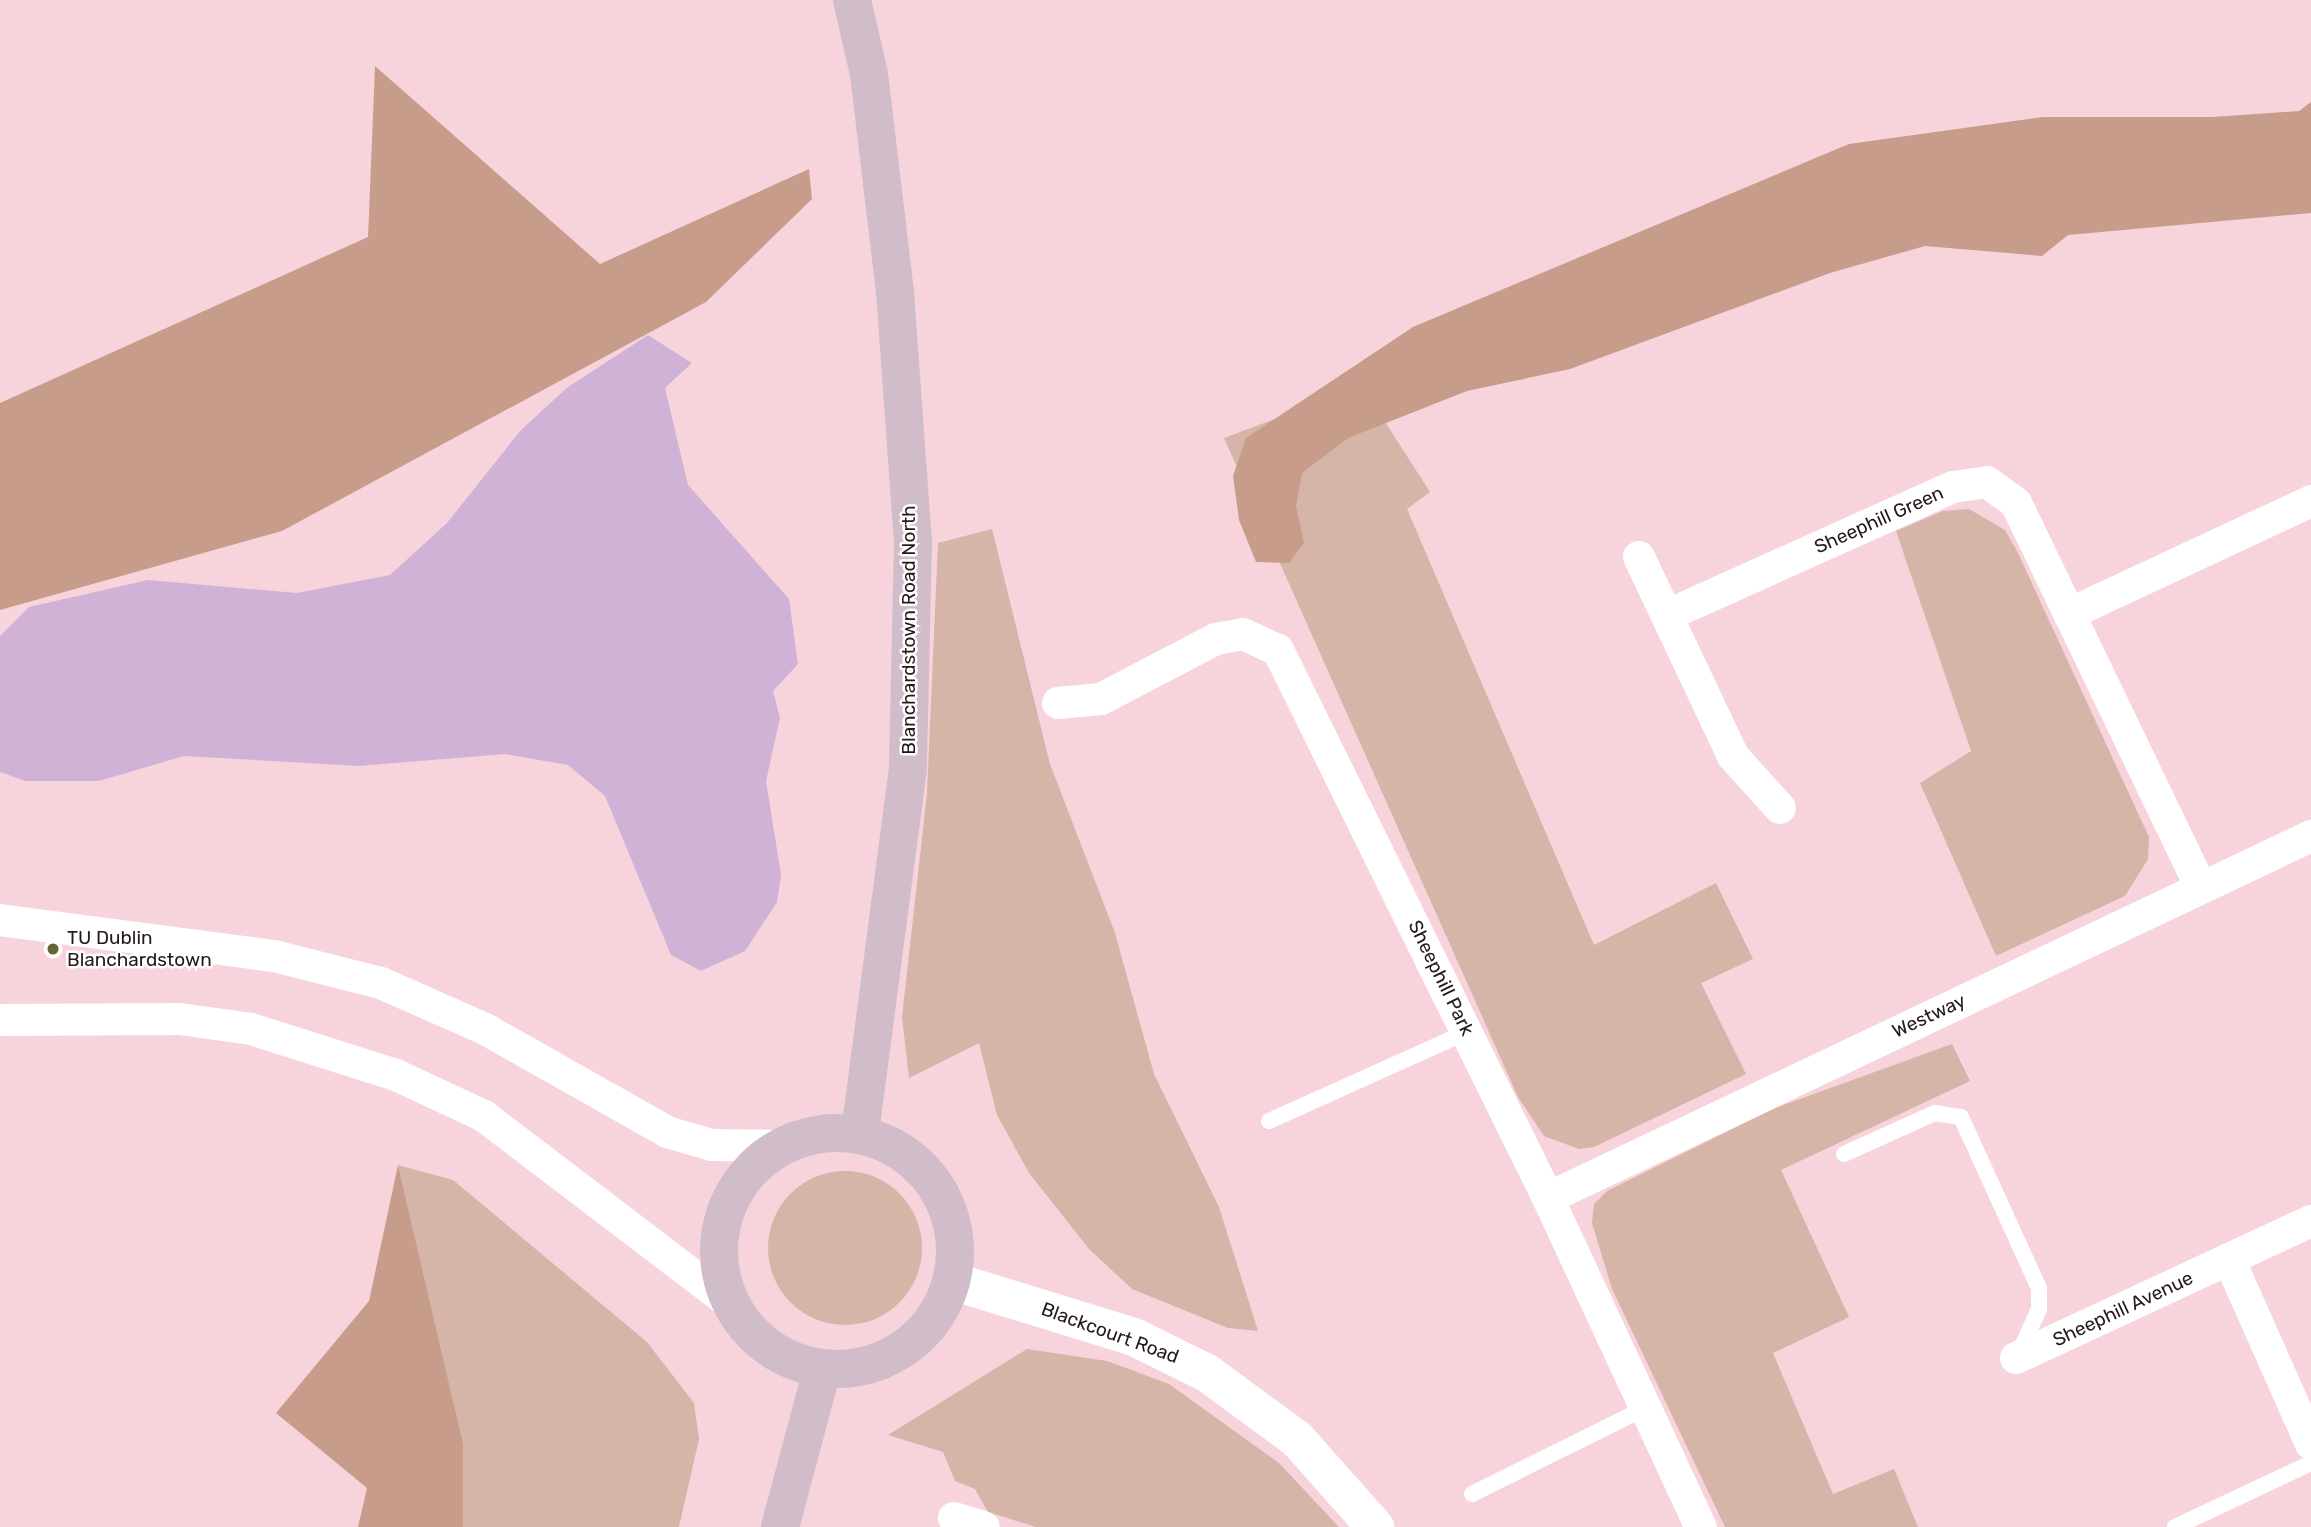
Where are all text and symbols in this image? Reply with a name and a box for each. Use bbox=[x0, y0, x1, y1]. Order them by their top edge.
street label: Sheephill Green bbox=[1811, 481, 1947, 559]
street label: Blanchardstown Road North bbox=[898, 505, 920, 755]
street label: Sheephill Park bbox=[1403, 917, 1479, 1039]
place label: TU Dublin Blanchardstown bbox=[67, 927, 212, 971]
marker: TU Dublin Blanchardstown bbox=[45, 941, 61, 957]
street label: Westway bbox=[1889, 989, 1969, 1043]
street label: Sheephill Avenue bbox=[2049, 1266, 2197, 1352]
street label: Blackcourt Road bbox=[1038, 1298, 1182, 1368]

